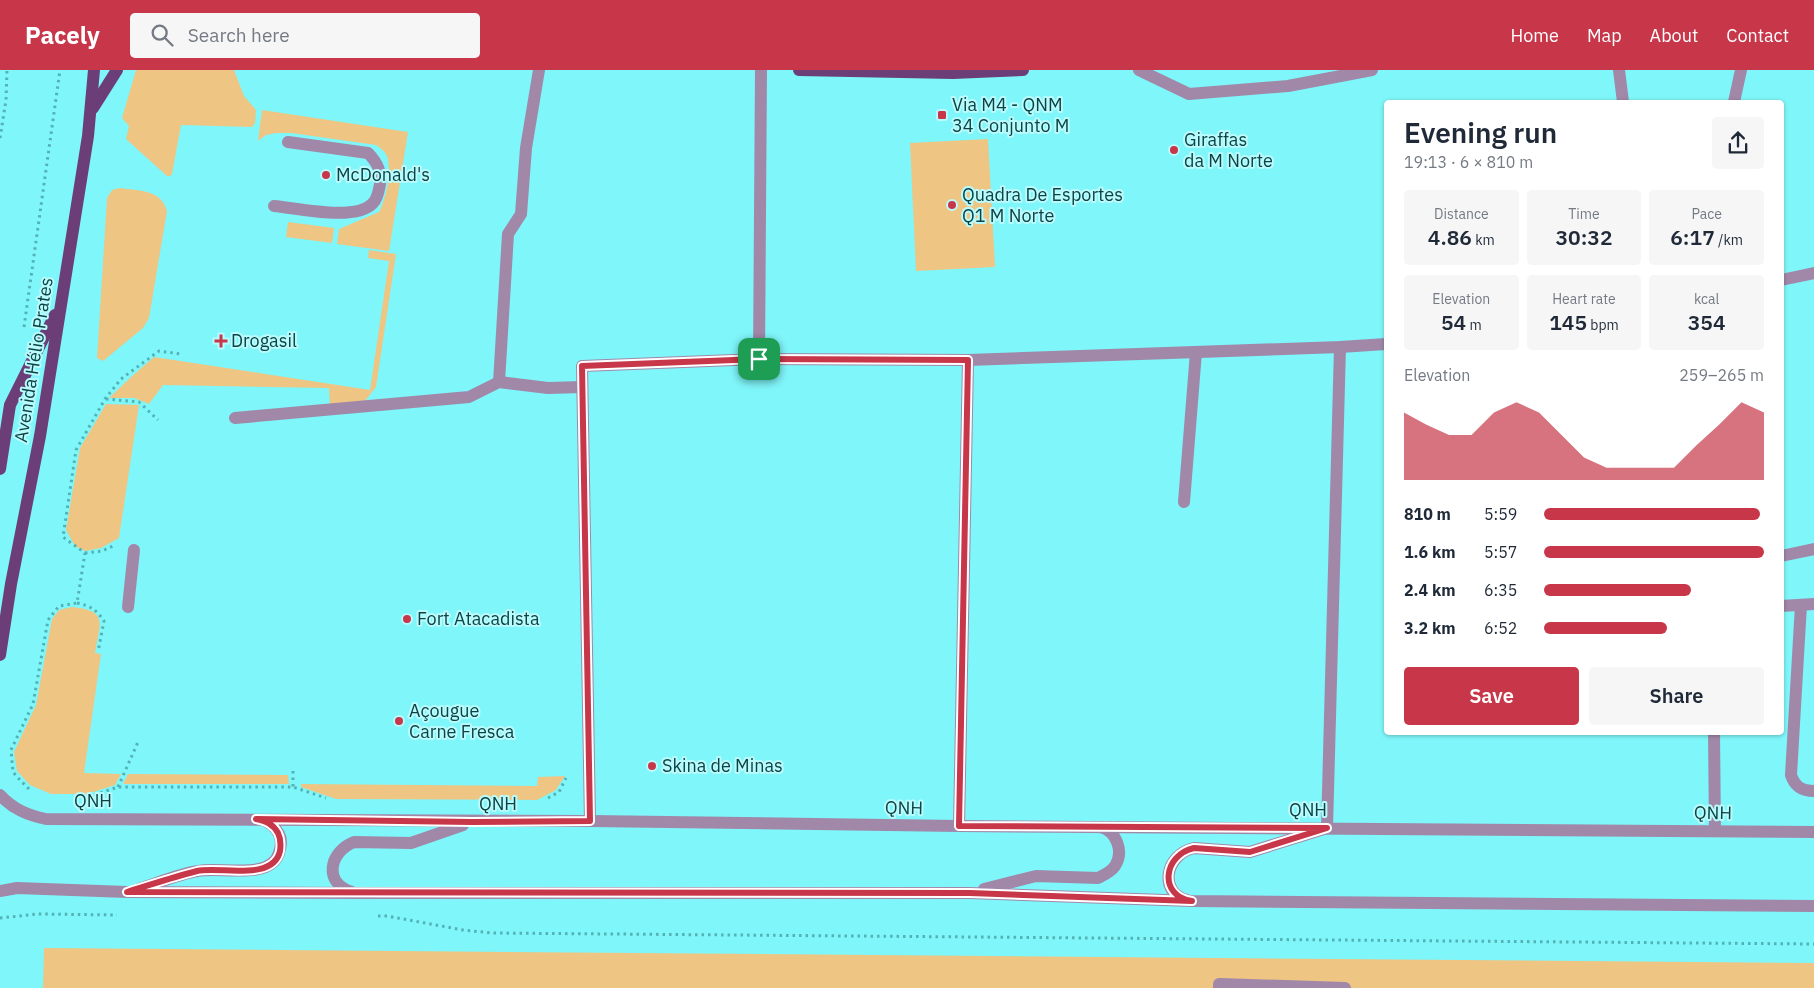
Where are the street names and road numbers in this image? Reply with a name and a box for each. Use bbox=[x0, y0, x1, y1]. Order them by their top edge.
street label: Avenida Hélio Prates bbox=[9, 276, 58, 444]
street label: QNH bbox=[74, 789, 112, 812]
street label: QNH bbox=[479, 792, 517, 815]
street label: QNH bbox=[885, 796, 923, 819]
street label: QNH bbox=[1289, 798, 1327, 821]
street label: QNH bbox=[1694, 801, 1732, 824]

